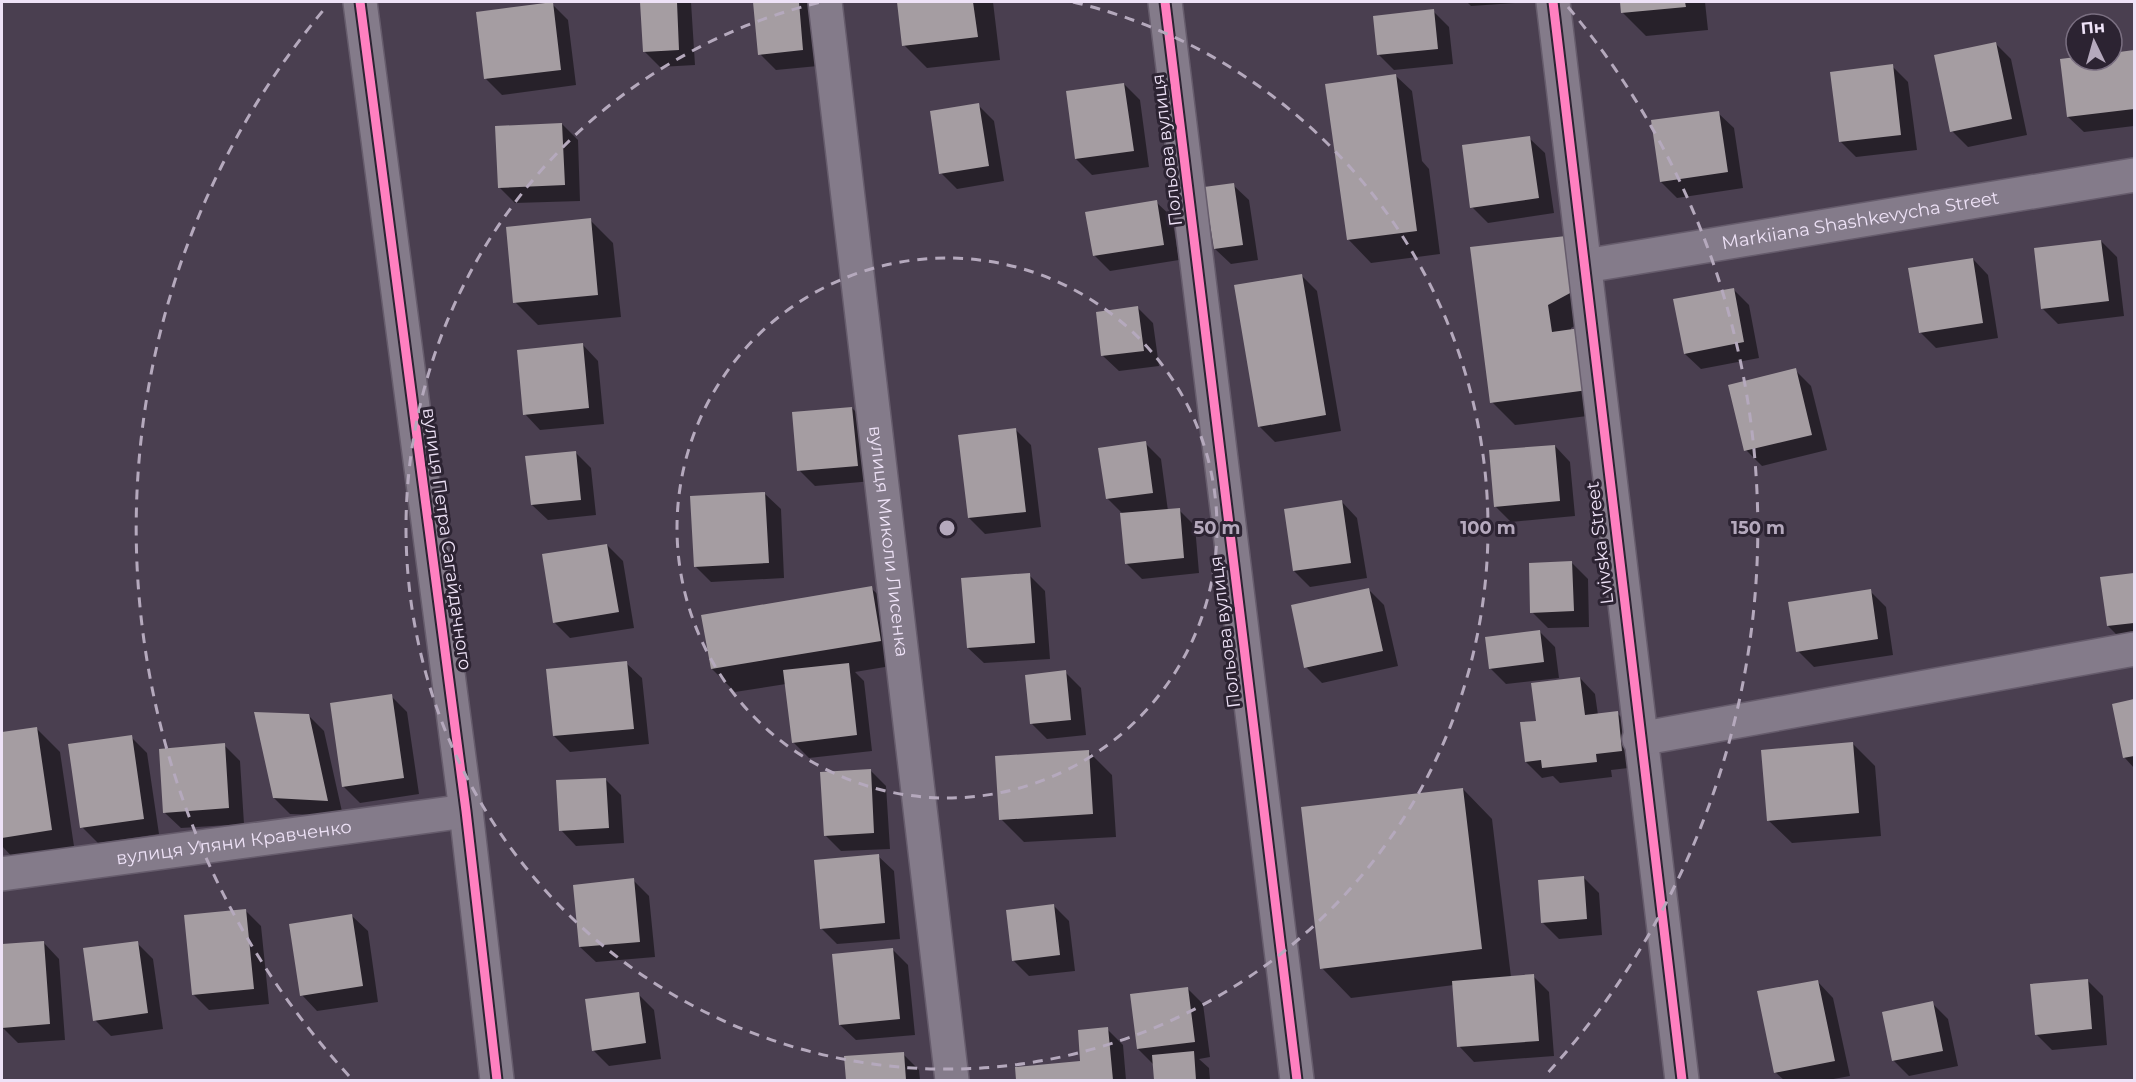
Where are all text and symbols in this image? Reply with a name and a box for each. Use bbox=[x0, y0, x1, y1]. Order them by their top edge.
north arrow bbox=[2064, 12, 2124, 72]
text: Пн bbox=[2080, 17, 2106, 38]
street label: Польова вулиця bbox=[1147, 73, 1187, 227]
street label: Markiiana Shashkevycha Street bbox=[1720, 187, 2000, 254]
street label: вулиця Петра Сагайдачного bbox=[418, 406, 476, 672]
street label: вулиця Миколи Лисенка bbox=[864, 424, 913, 658]
street label: Lvivska Street bbox=[1582, 480, 1618, 606]
text: 50 m bbox=[1194, 517, 1240, 539]
text: 100 m bbox=[1460, 517, 1516, 539]
text: 150 m bbox=[1731, 517, 1785, 539]
centre of rings bbox=[937, 518, 957, 538]
street label: Польова вулиця bbox=[1205, 555, 1245, 709]
street label: вулиця Уляни Кравченко bbox=[115, 816, 353, 869]

